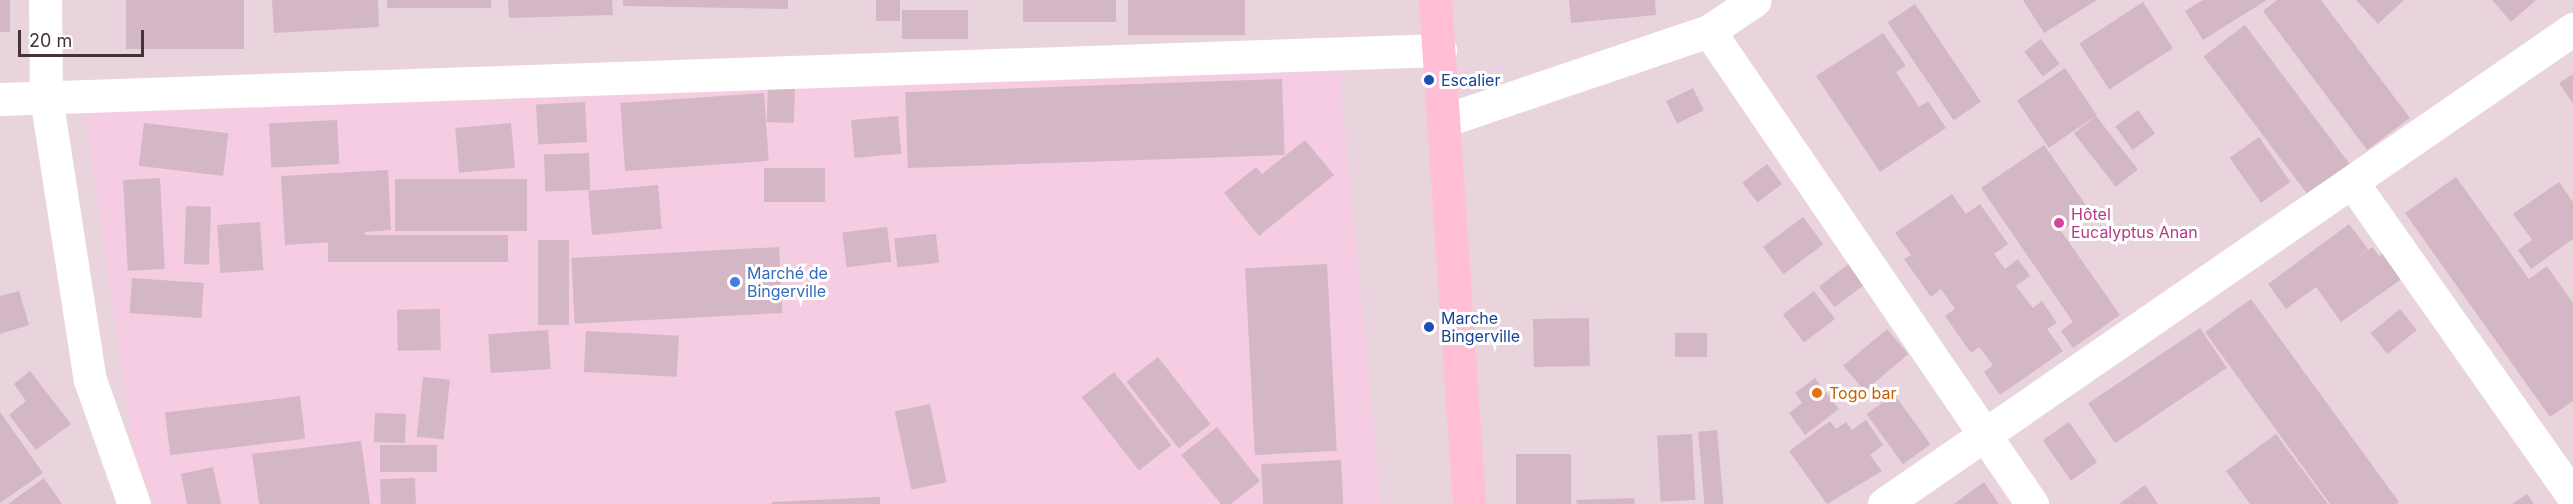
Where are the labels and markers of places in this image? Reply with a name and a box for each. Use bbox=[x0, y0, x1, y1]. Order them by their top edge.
place label: Escalier bbox=[1441, 70, 1500, 90]
marker: Escalier bbox=[1422, 73, 1436, 87]
place label: Hôtel Eucalyptus Anan bbox=[2071, 204, 2198, 242]
marker: Hôtel Eucalyptus Anan bbox=[2052, 216, 2066, 230]
place label: Marché de Bingerville bbox=[747, 263, 828, 301]
marker: Marché de Bingerville bbox=[728, 275, 742, 289]
place label: Marche Bingerville bbox=[1441, 308, 1520, 346]
marker: Marche Bingerville bbox=[1422, 320, 1436, 334]
place label: Togo bar bbox=[1829, 383, 1897, 403]
marker: Togo bar bbox=[1810, 386, 1824, 400]

